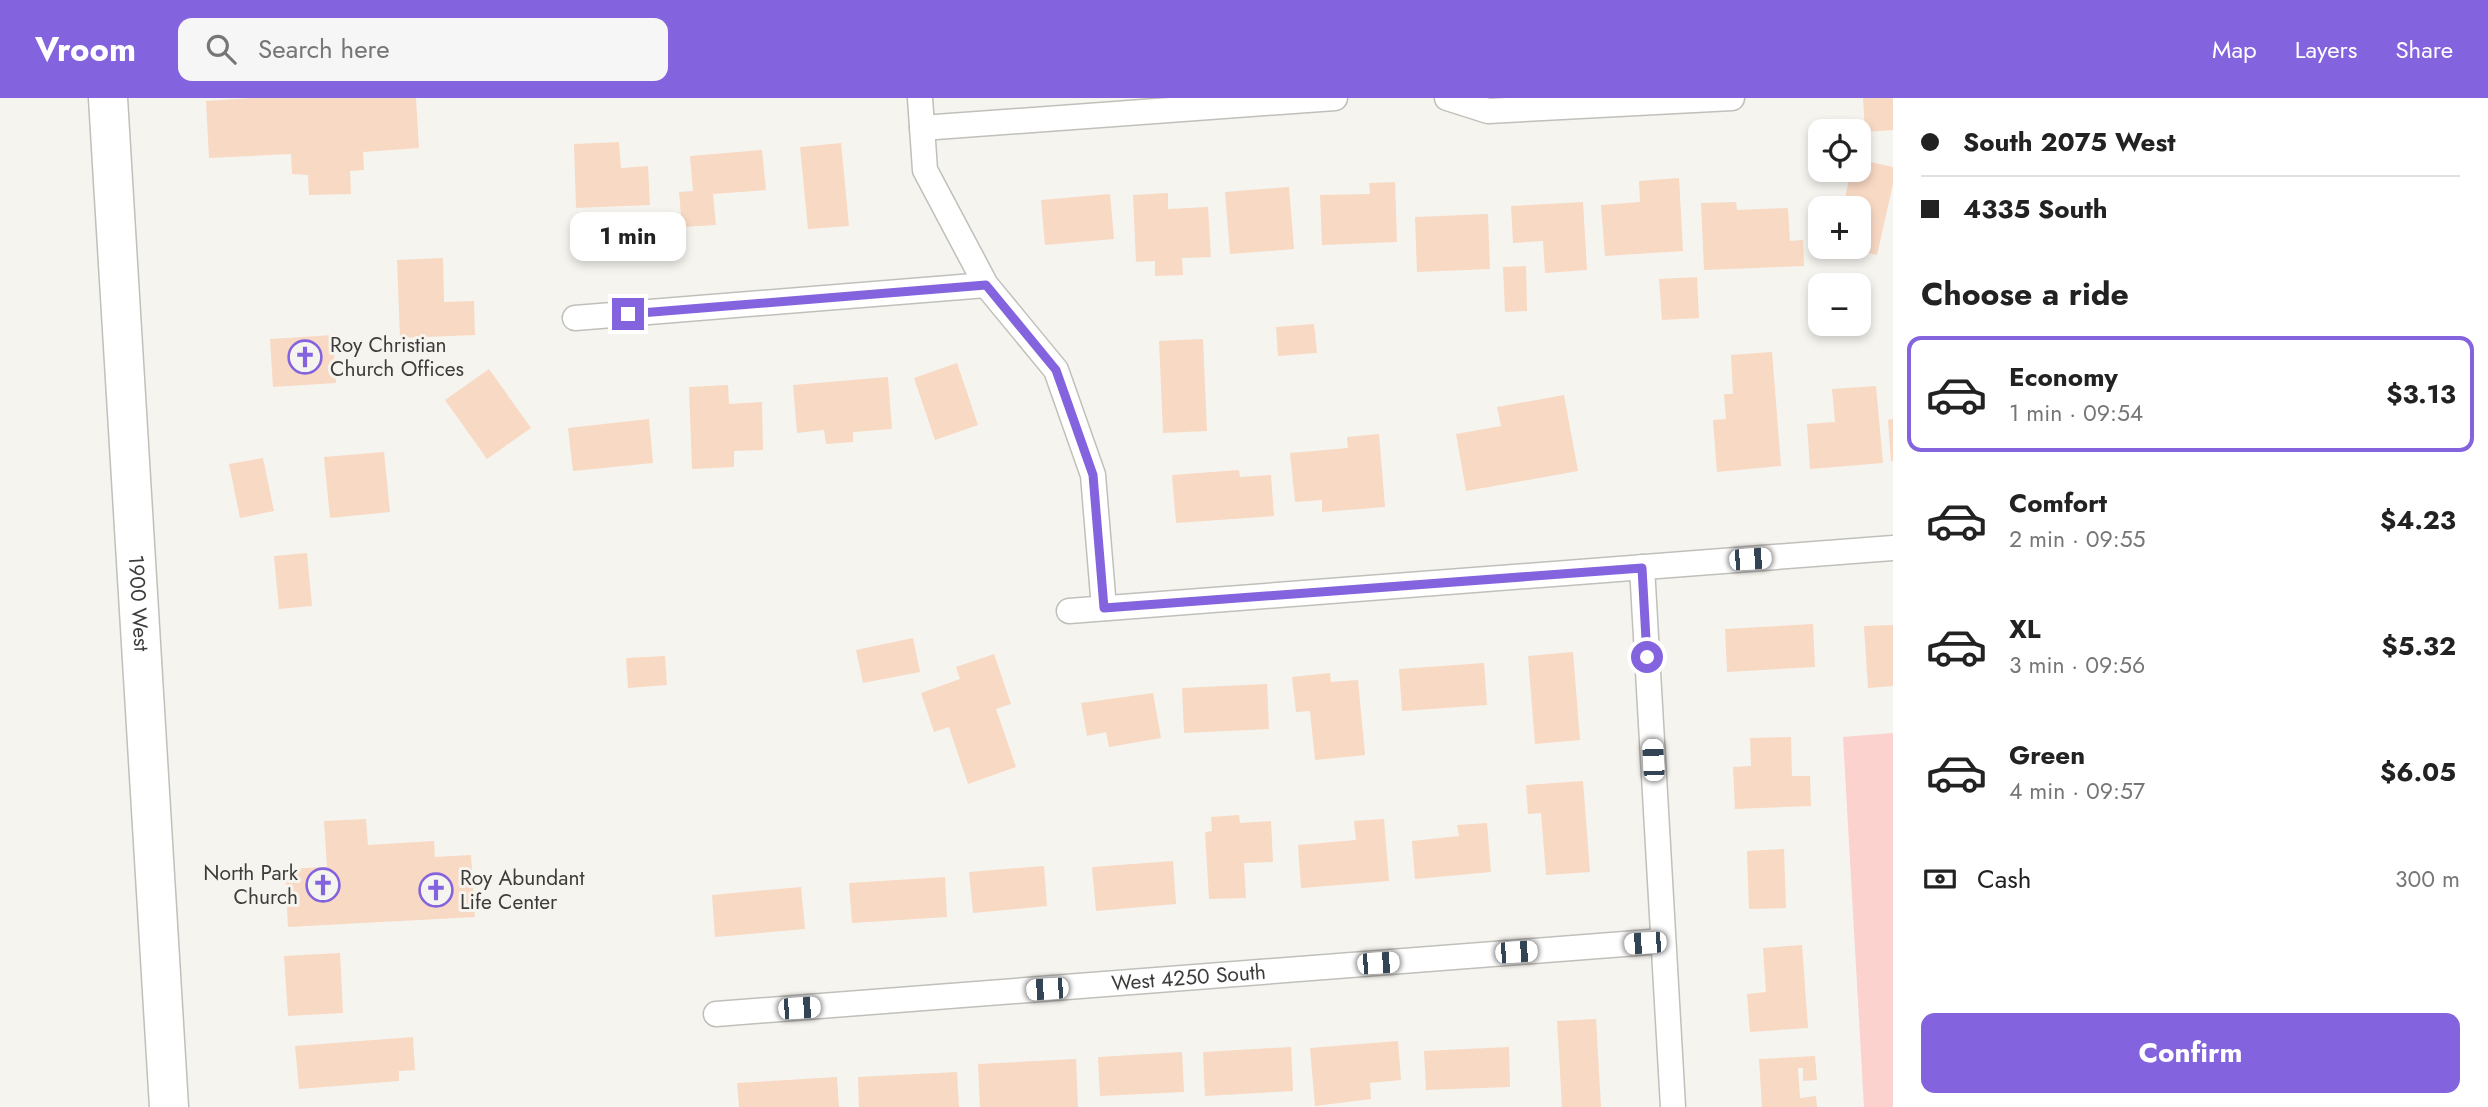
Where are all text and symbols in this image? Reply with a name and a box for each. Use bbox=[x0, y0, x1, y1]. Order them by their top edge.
search box bbox=[178, 18, 668, 81]
text: Vroom bbox=[35, 26, 136, 73]
icon: search bbox=[202, 30, 240, 68]
text: Search here bbox=[258, 30, 390, 68]
text: Map bbox=[2212, 32, 2257, 67]
text: Layers bbox=[2295, 32, 2357, 67]
text: Share bbox=[2395, 32, 2453, 67]
map controls bbox=[1808, 119, 1871, 336]
button: locate bbox=[1808, 119, 1871, 182]
text: South 2075 West bbox=[1963, 123, 2176, 161]
text: 4335 South bbox=[1963, 190, 2108, 228]
button: + bbox=[1808, 196, 1871, 259]
callout: 1 min bbox=[570, 212, 686, 262]
text: 1 min bbox=[599, 219, 657, 253]
text: Choose a ride bbox=[1921, 271, 2129, 317]
button: − bbox=[1808, 273, 1871, 336]
route end bbox=[612, 298, 644, 330]
place label: Roy Christian Church Offices bbox=[330, 330, 464, 384]
church icon: Roy Christian Church Offices bbox=[286, 338, 324, 376]
text: Economy bbox=[2009, 358, 2118, 396]
icon: car bbox=[1925, 363, 1988, 426]
text: $3.13 bbox=[2386, 375, 2456, 413]
text: 1 min · 09:54 bbox=[2009, 396, 2143, 430]
text: Comfort bbox=[2009, 484, 2107, 522]
icon: car bbox=[1925, 489, 1988, 552]
text: $4.23 bbox=[2380, 501, 2456, 539]
text: 2 min · 09:55 bbox=[2009, 522, 2146, 556]
car bbox=[1729, 547, 1772, 571]
street label: 1900 West bbox=[121, 554, 156, 652]
text: XL bbox=[2009, 610, 2041, 648]
icon: car bbox=[1925, 615, 1988, 678]
text: $5.32 bbox=[2381, 627, 2456, 665]
route start bbox=[1631, 641, 1663, 673]
text: 3 min · 09:56 bbox=[2009, 648, 2145, 682]
text: Green bbox=[2009, 736, 2085, 774]
car bbox=[1642, 738, 1665, 782]
icon: car bbox=[1925, 741, 1988, 804]
text: $6.05 bbox=[2380, 753, 2456, 791]
text: 4 min · 09:57 bbox=[2009, 774, 2145, 808]
place label: North Park Church bbox=[203, 858, 299, 912]
icon: cash bbox=[1921, 860, 1959, 898]
text: Cash bbox=[1977, 860, 2031, 898]
text: 300 m bbox=[2395, 862, 2460, 896]
place label: Roy Abundant Life Center bbox=[460, 863, 584, 917]
church icon: North Park Church bbox=[304, 866, 342, 904]
church icon: Roy Abundant Life Center bbox=[417, 871, 455, 909]
car bbox=[1624, 931, 1667, 955]
car bbox=[1495, 940, 1538, 964]
car bbox=[1357, 951, 1400, 975]
street label: West 4250 South bbox=[1110, 957, 1267, 998]
car bbox=[1026, 977, 1069, 1001]
car bbox=[778, 996, 821, 1020]
button: Confirm bbox=[1921, 1013, 2460, 1093]

